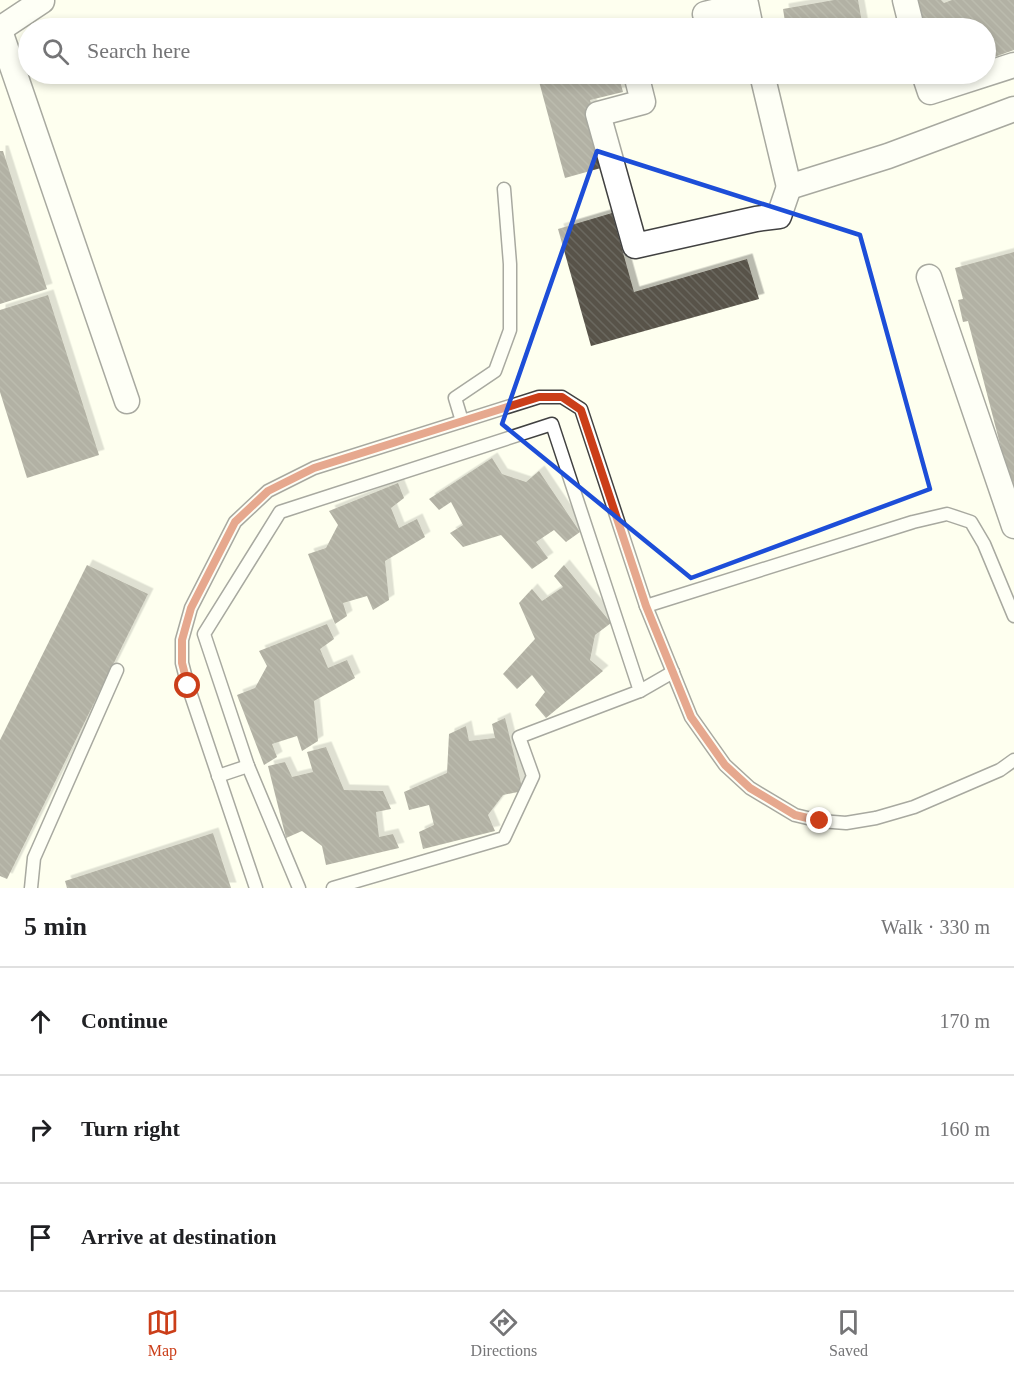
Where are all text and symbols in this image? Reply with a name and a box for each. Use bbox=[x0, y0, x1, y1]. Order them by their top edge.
search box bbox=[18, 18, 996, 84]
icon: search bbox=[39, 35, 72, 68]
text: Search here bbox=[87, 38, 190, 63]
route start bbox=[174, 672, 200, 698]
route end bbox=[806, 807, 832, 833]
text: 5 min bbox=[24, 912, 87, 941]
text: Walk · 330 m bbox=[881, 916, 990, 938]
icon: ahead bbox=[24, 1005, 57, 1038]
text: Continue bbox=[81, 1008, 168, 1033]
text: 170 m bbox=[939, 1010, 990, 1032]
icon: right bbox=[24, 1113, 57, 1146]
text: Turn right bbox=[81, 1116, 180, 1141]
text: 160 m bbox=[939, 1118, 990, 1140]
icon: arrive bbox=[24, 1221, 57, 1254]
text: Arrive at destination bbox=[81, 1224, 277, 1249]
tab: Map bbox=[146, 1306, 179, 1360]
tab: Directions bbox=[471, 1306, 537, 1360]
tab: Saved bbox=[829, 1306, 868, 1360]

